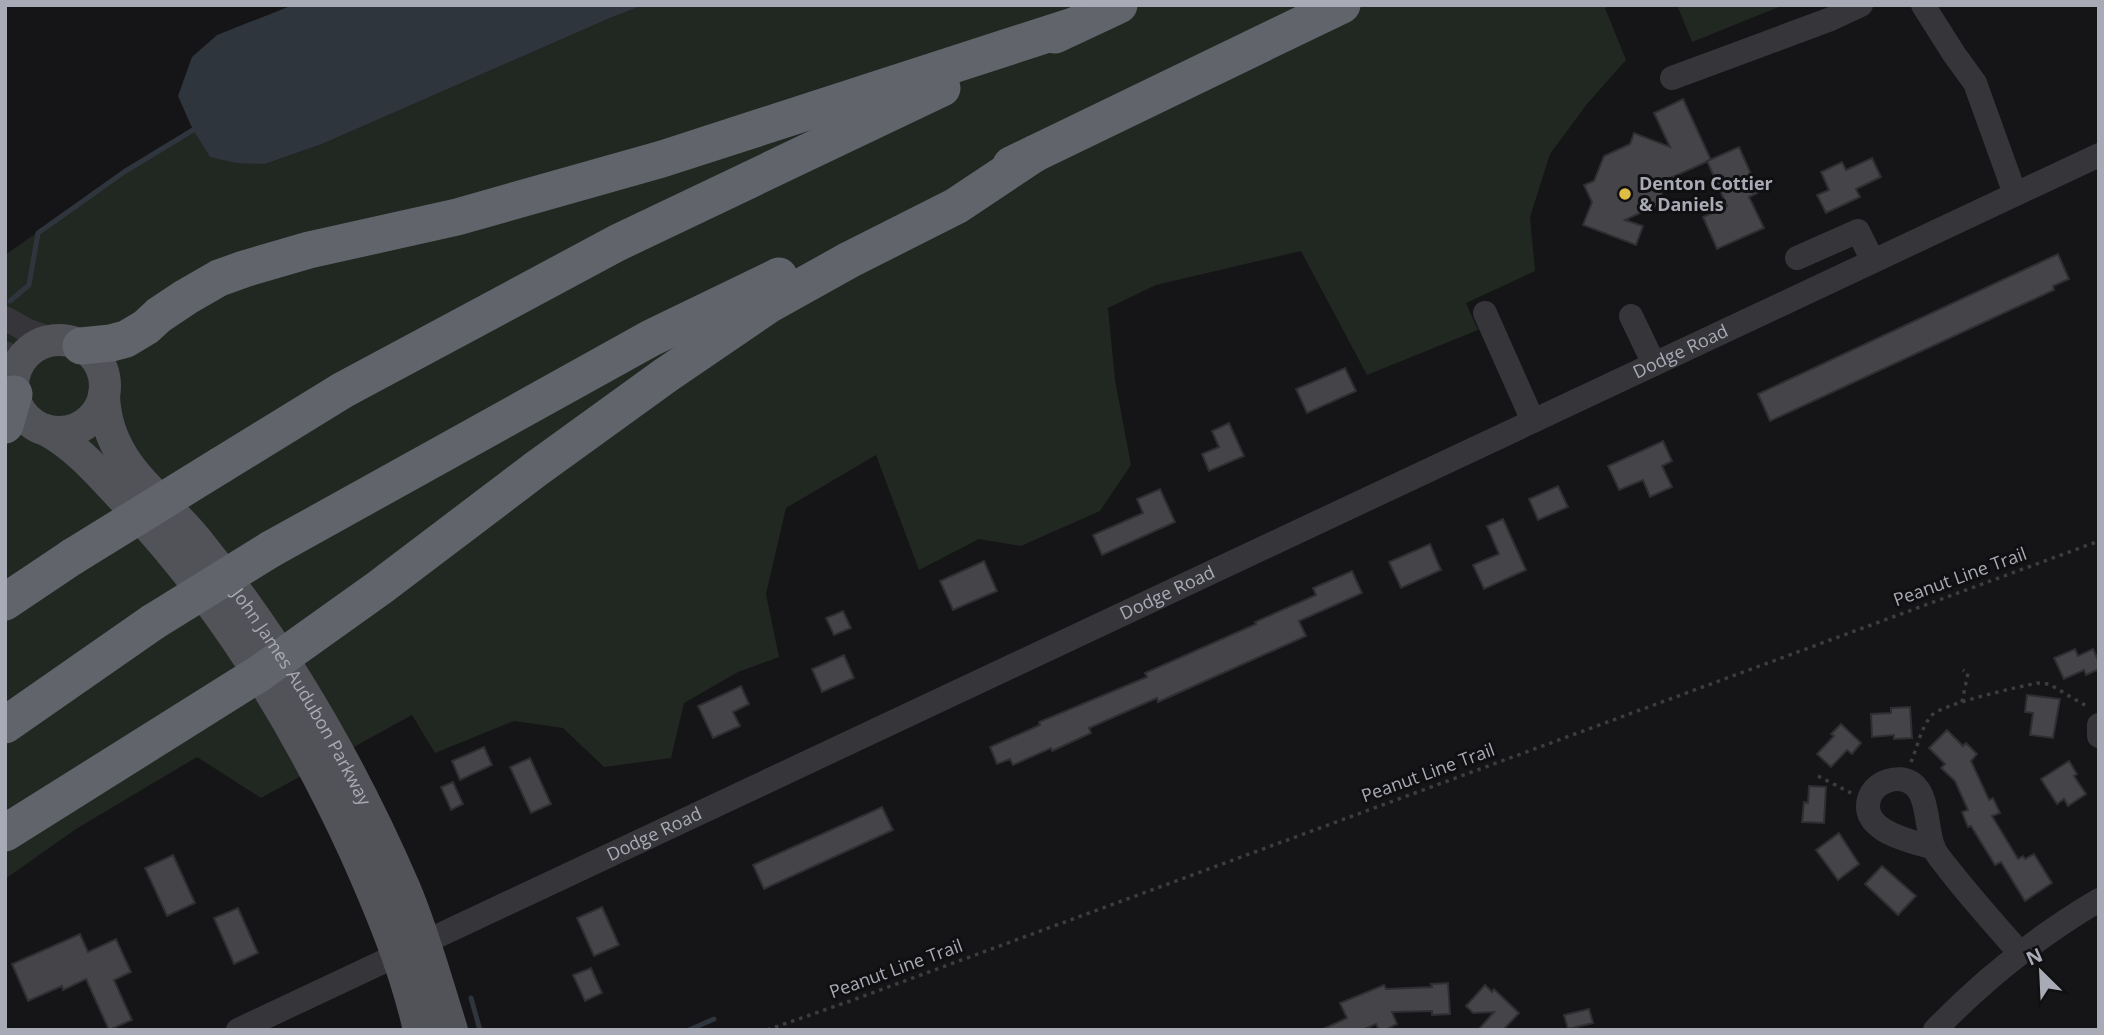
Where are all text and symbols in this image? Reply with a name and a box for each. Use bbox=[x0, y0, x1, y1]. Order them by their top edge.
place label: Denton Cottier & Daniels bbox=[1639, 171, 1773, 216]
marker: Denton Cottier & Daniels bbox=[1617, 186, 1633, 202]
street label: Dodge Road bbox=[1629, 318, 1732, 384]
street label: Peanut Line Trail bbox=[1890, 541, 2030, 611]
street label: Dodge Road bbox=[1116, 559, 1218, 625]
street label: John James Audubon Parkway bbox=[226, 581, 378, 810]
street label: Peanut Line Trail bbox=[1358, 737, 1498, 807]
street label: Dodge Road bbox=[602, 801, 705, 866]
street label: Peanut Line Trail bbox=[826, 933, 966, 1003]
north arrow bbox=[2006, 937, 2076, 1007]
text: N bbox=[2022, 941, 2046, 971]

